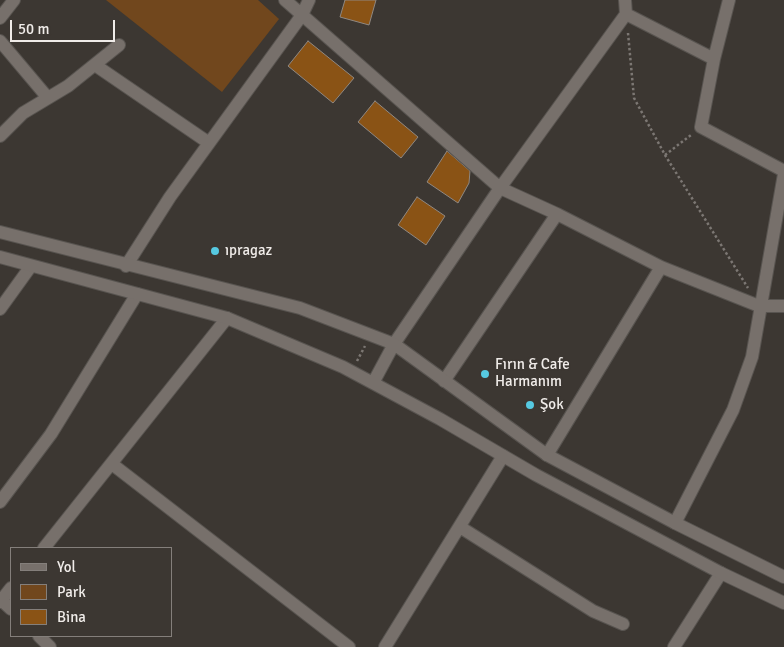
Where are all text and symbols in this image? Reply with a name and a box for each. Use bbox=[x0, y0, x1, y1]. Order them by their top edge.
scale bar bbox=[12, 10, 118, 42]
text: 50 m bbox=[18, 20, 49, 38]
place label: ıpragaz bbox=[225, 242, 272, 260]
marker: ıpragaz bbox=[209, 245, 221, 257]
place label: Fırın & Cafe Harmanım bbox=[495, 356, 570, 391]
marker: Fırın & Cafe Harmanım bbox=[479, 368, 491, 380]
place label: Şok bbox=[540, 396, 564, 414]
marker: Şok bbox=[524, 399, 536, 411]
legend bbox=[10, 547, 172, 637]
text: Yol bbox=[57, 558, 76, 576]
text: Park bbox=[57, 583, 86, 601]
text: Bina bbox=[57, 608, 86, 626]

